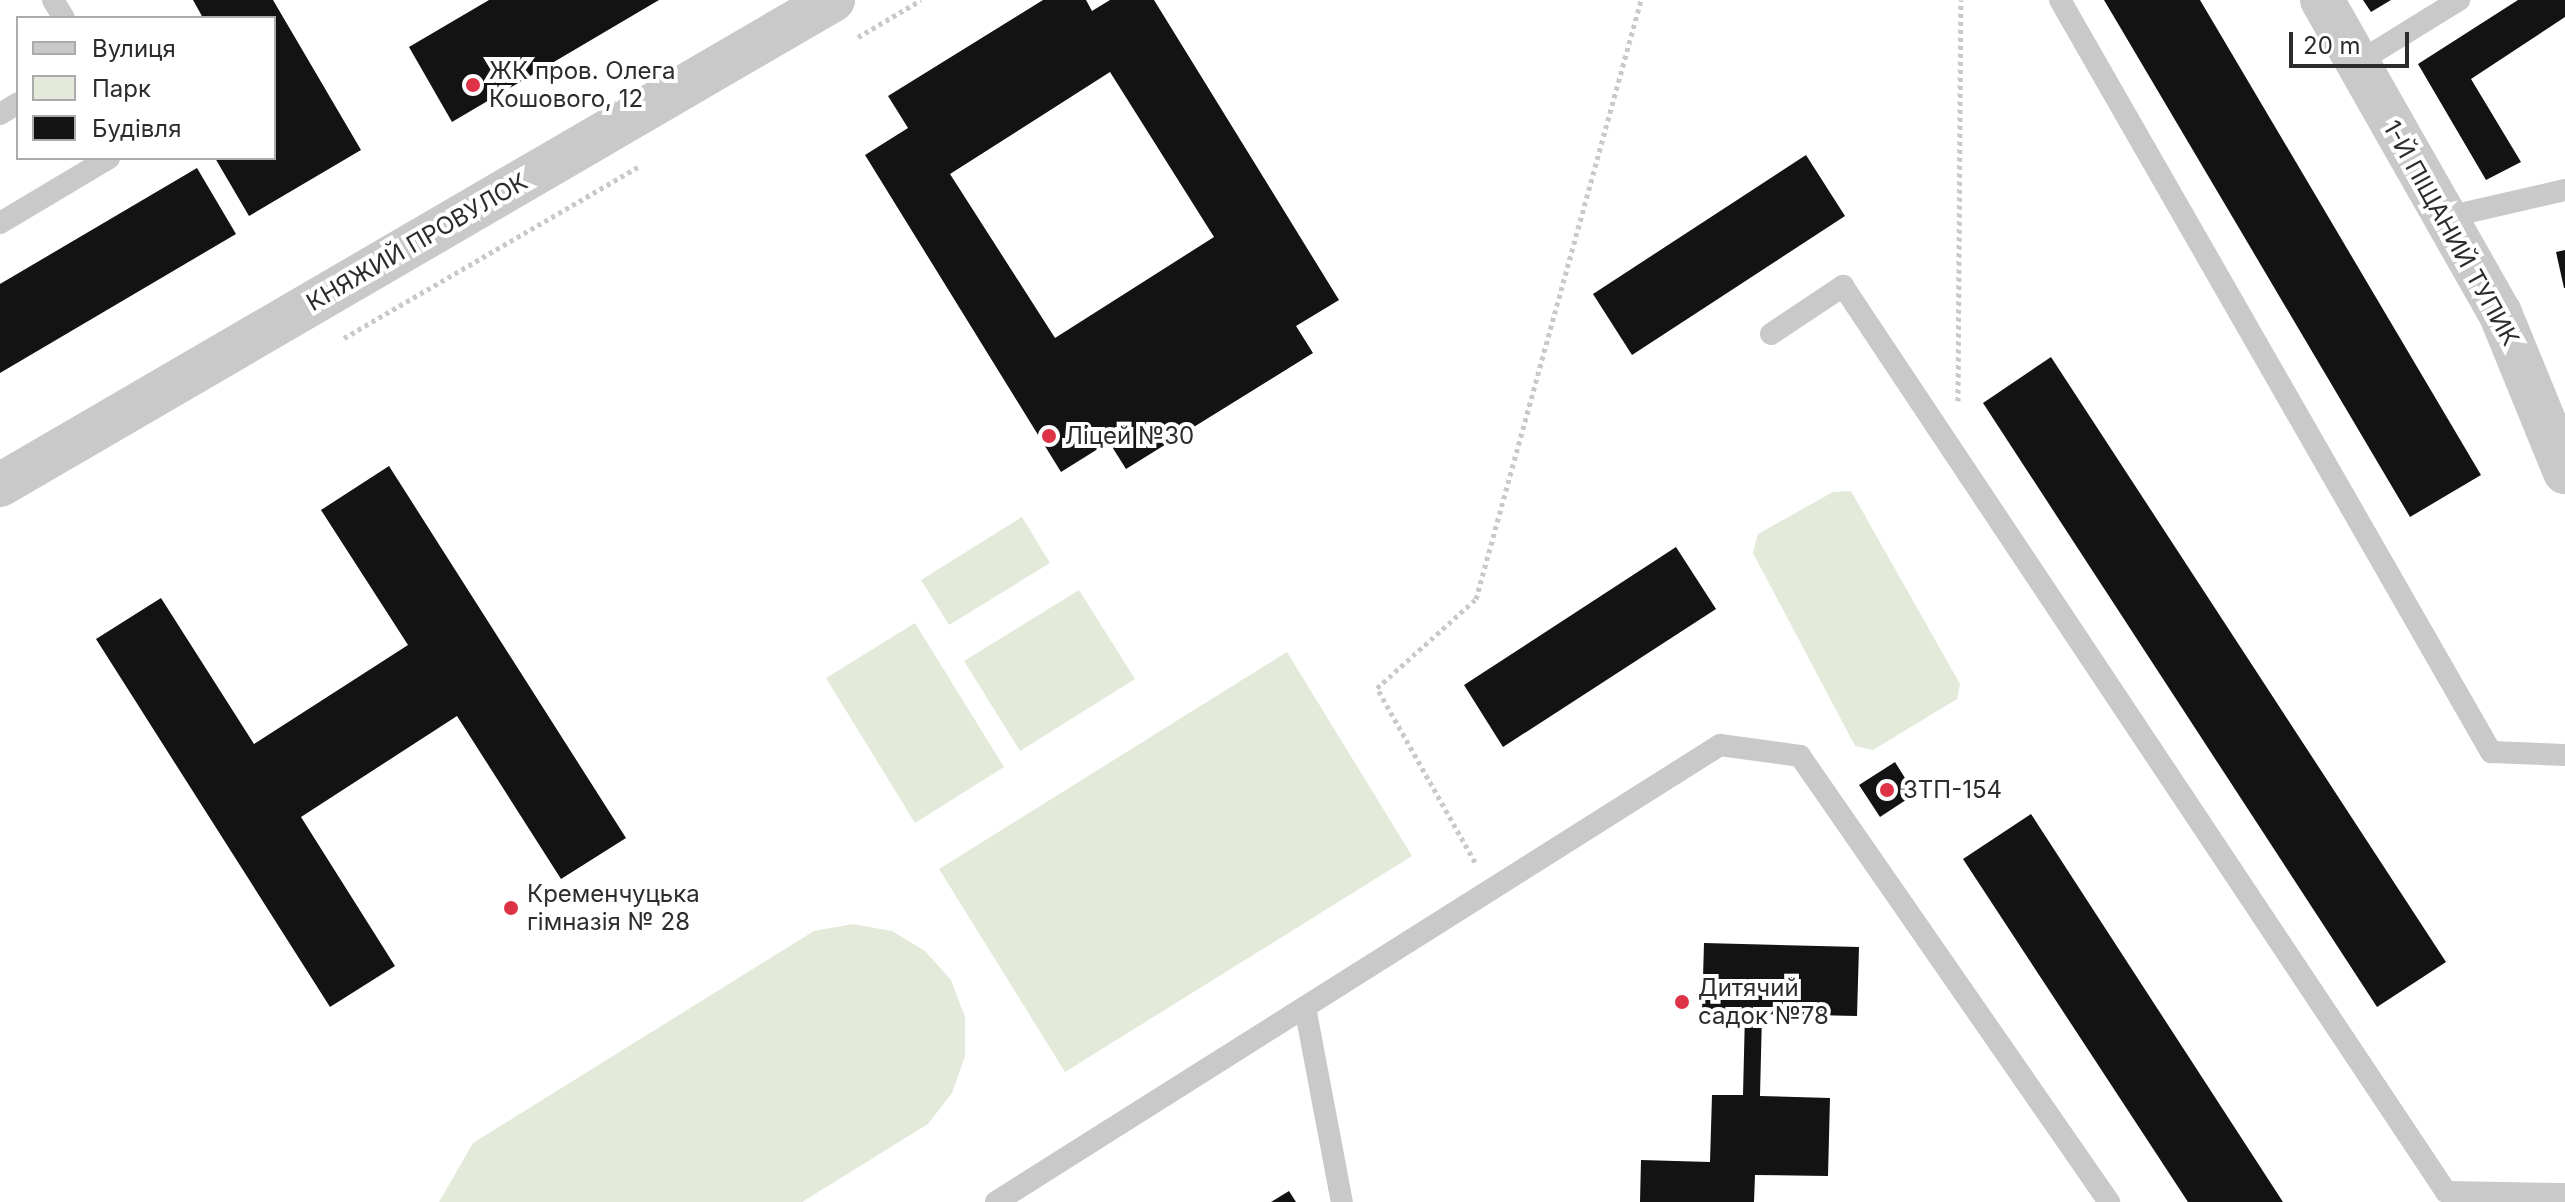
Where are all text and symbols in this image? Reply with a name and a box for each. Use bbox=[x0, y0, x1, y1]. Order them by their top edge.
legend bbox=[16, 16, 276, 160]
scale bar bbox=[2293, 16, 2413, 66]
text: 20 m bbox=[2303, 31, 2361, 60]
text: Вулиця bbox=[92, 34, 176, 63]
place label: ЖК пров. Олега Кошового, 12 bbox=[489, 57, 675, 113]
text: Парк bbox=[92, 74, 151, 103]
marker: ЖК пров. Олега Кошового, 12 bbox=[464, 76, 482, 94]
text: Будівля bbox=[92, 114, 181, 143]
street label: 1-Й ПІЩАНИЙ ТУПИК bbox=[2377, 115, 2525, 351]
street label: КНЯЖИЙ ПРОВУЛОК bbox=[302, 167, 532, 317]
place label: Ліцей №30 bbox=[1065, 422, 1194, 450]
marker: Ліцей №30 bbox=[1040, 427, 1058, 445]
place label: ЗТП-154 bbox=[1903, 776, 2002, 804]
marker: ЗТП-154 bbox=[1878, 781, 1896, 799]
place label: Кременчуцька гімназія № 28 bbox=[527, 880, 700, 936]
marker: Кременчуцька гімназія № 28 bbox=[502, 899, 520, 917]
place label: Дитячий садок №78 bbox=[1698, 974, 1829, 1030]
marker: Дитячий садок №78 bbox=[1673, 993, 1691, 1011]

